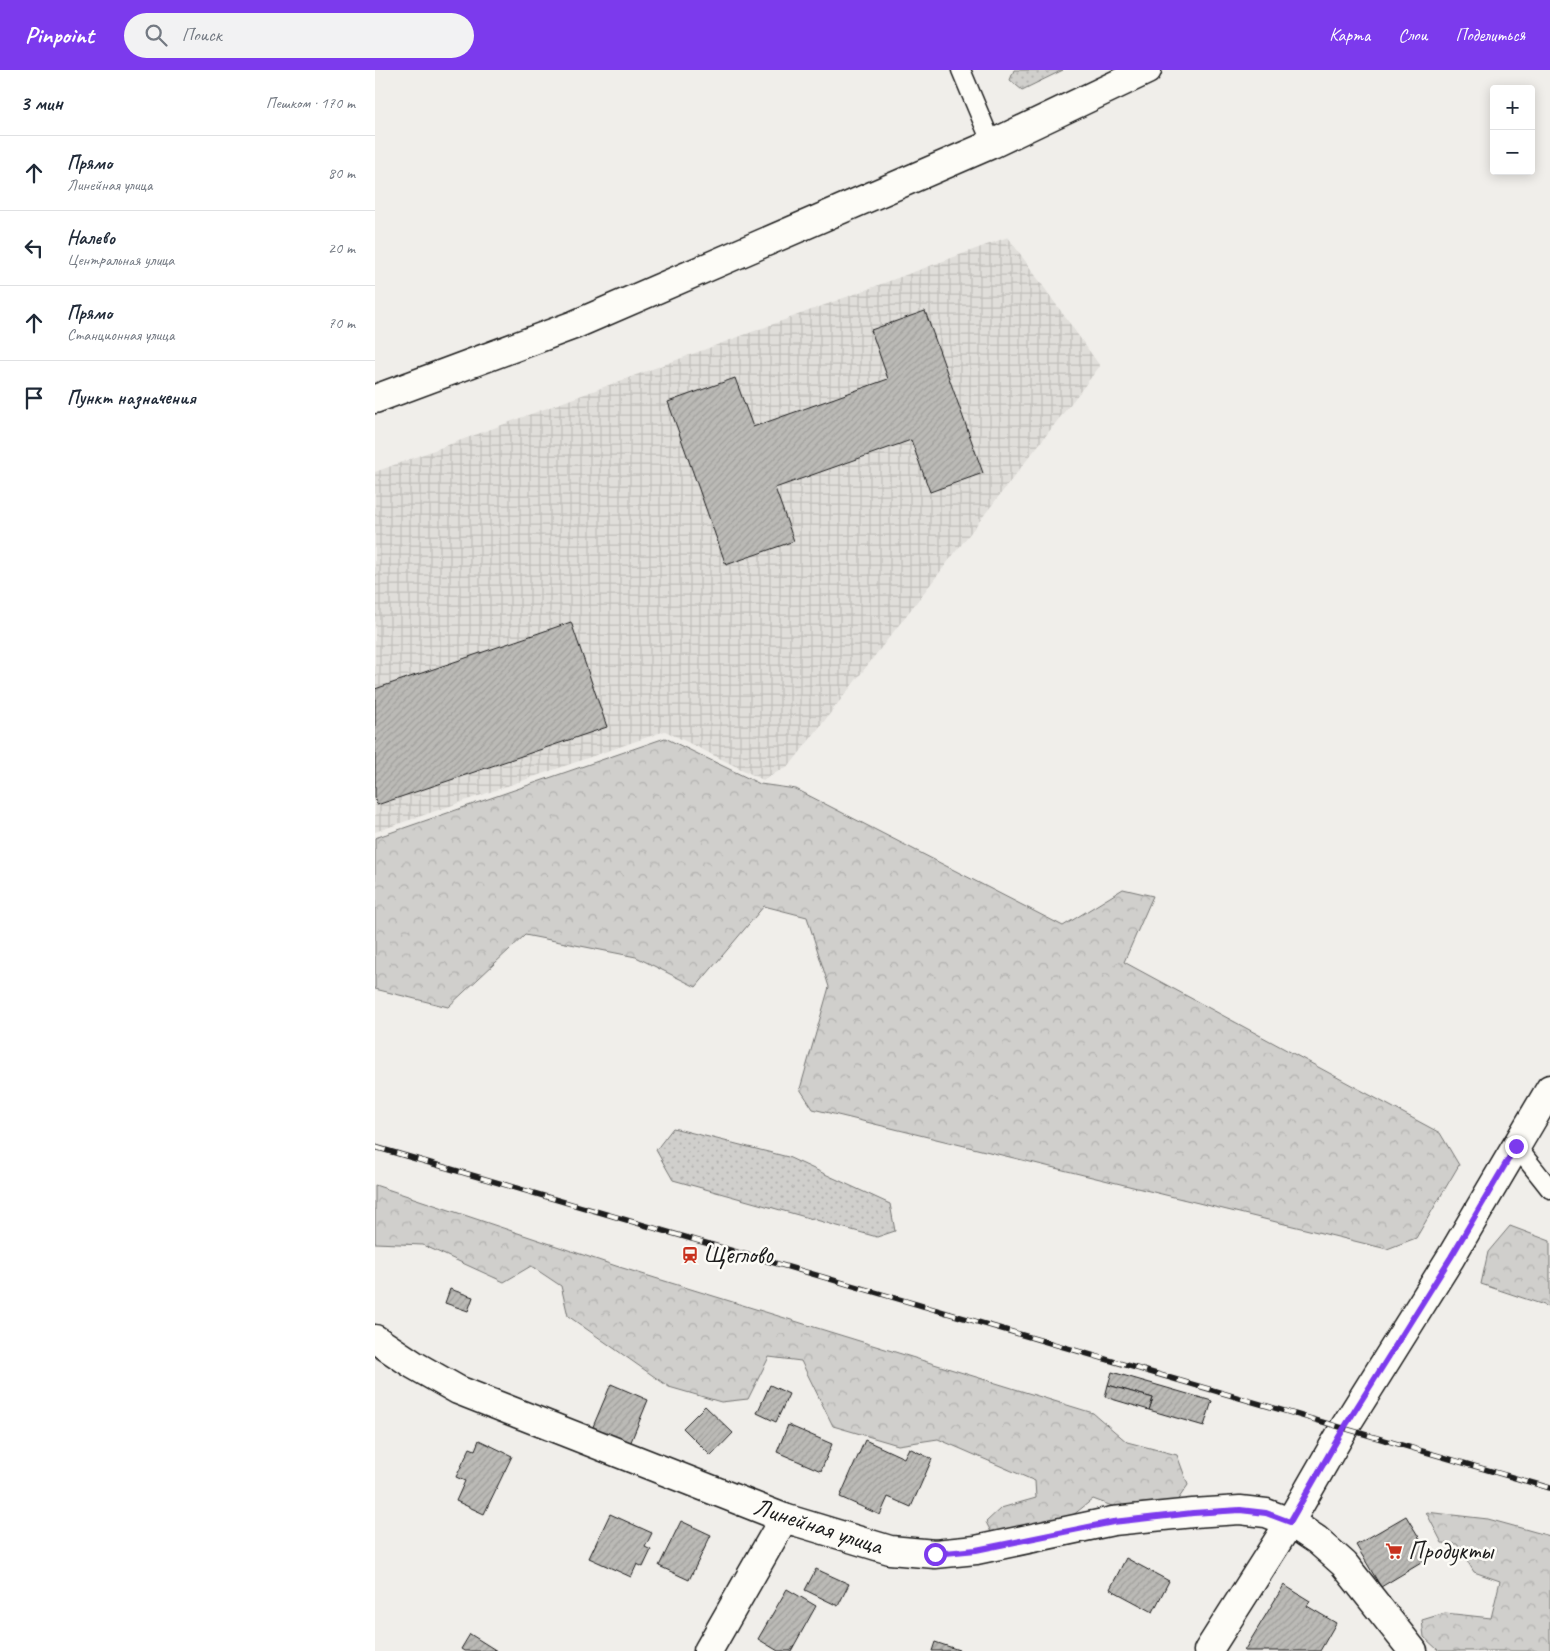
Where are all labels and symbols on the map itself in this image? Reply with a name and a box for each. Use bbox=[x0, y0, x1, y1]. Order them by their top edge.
route end bbox=[1505, 1135, 1528, 1158]
place label: Щеглово bbox=[704, 1239, 774, 1271]
station icon: Щеглово bbox=[680, 1245, 700, 1265]
street label: Линейная улица bbox=[750, 1490, 888, 1562]
place label: Продукты bbox=[1408, 1535, 1495, 1567]
supermarket icon: Продукты bbox=[1384, 1541, 1404, 1561]
route start bbox=[924, 1543, 947, 1566]

